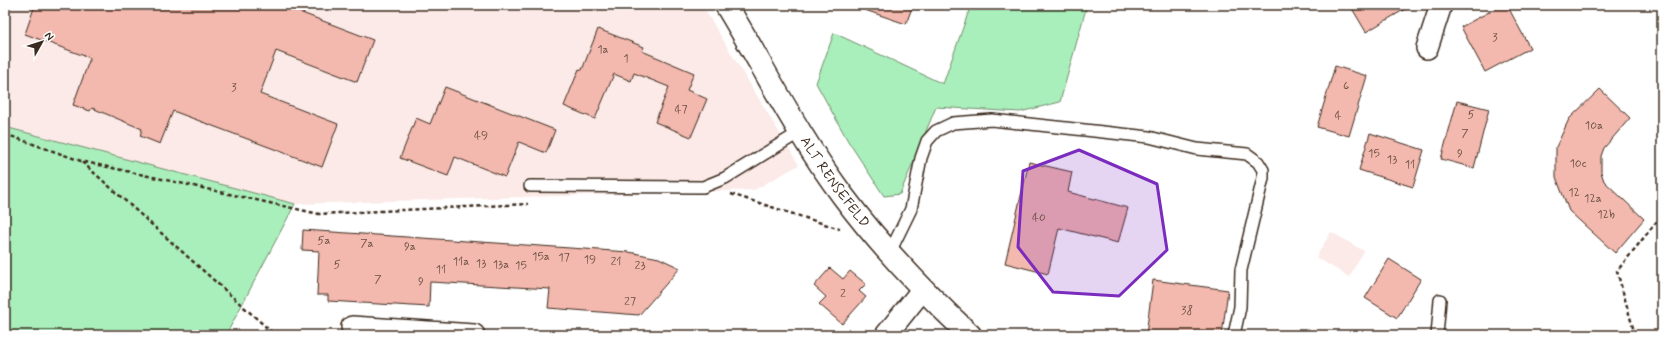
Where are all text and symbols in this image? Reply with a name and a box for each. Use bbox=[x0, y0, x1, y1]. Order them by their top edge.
north arrow bbox=[22, 22, 62, 62]
text: N bbox=[41, 29, 57, 44]
house number: 3 bbox=[1492, 30, 1498, 46]
house number: 1a bbox=[597, 42, 609, 58]
house number: 1 bbox=[623, 51, 629, 67]
house number: 6 bbox=[1343, 78, 1349, 94]
house number: 3 bbox=[231, 80, 237, 96]
house number: 47 bbox=[674, 102, 688, 118]
house number: 5 bbox=[1467, 107, 1475, 123]
house number: 4 bbox=[1335, 108, 1342, 124]
house number: 10a bbox=[1585, 118, 1603, 134]
house number: 7 bbox=[1461, 126, 1469, 142]
house number: 49 bbox=[474, 128, 488, 144]
street label: ALT RENSEFELD bbox=[796, 133, 873, 232]
house number: 15 bbox=[1368, 146, 1380, 162]
house number: 9 bbox=[1457, 146, 1463, 162]
house number: 13 bbox=[1387, 152, 1397, 168]
house number: 10c bbox=[1569, 156, 1587, 172]
house number: 11 bbox=[1405, 157, 1415, 173]
house number: 12 bbox=[1568, 185, 1580, 201]
house number: 12a bbox=[1584, 191, 1602, 207]
house number: 12b bbox=[1597, 207, 1615, 223]
house number: 40 bbox=[1032, 210, 1046, 226]
house number: 5a bbox=[317, 233, 331, 249]
house number: 7a bbox=[360, 236, 374, 252]
house number: 9a bbox=[404, 239, 416, 255]
house number: 15a bbox=[532, 249, 550, 265]
house number: 17 bbox=[558, 250, 570, 266]
house number: 19 bbox=[584, 252, 596, 268]
house number: 11a bbox=[453, 254, 469, 270]
house number: 21 bbox=[610, 254, 622, 270]
house number: 13 bbox=[476, 256, 486, 272]
house number: 5 bbox=[333, 257, 341, 273]
house number: 13a bbox=[493, 257, 509, 273]
house number: 15 bbox=[515, 258, 527, 274]
house number: 23 bbox=[635, 258, 645, 274]
house number: 11 bbox=[436, 262, 446, 278]
house number: 7 bbox=[374, 272, 382, 288]
house number: 9 bbox=[418, 274, 424, 290]
house number: 2 bbox=[840, 286, 846, 302]
house number: 27 bbox=[624, 294, 636, 310]
house number: 38 bbox=[1181, 303, 1193, 319]

